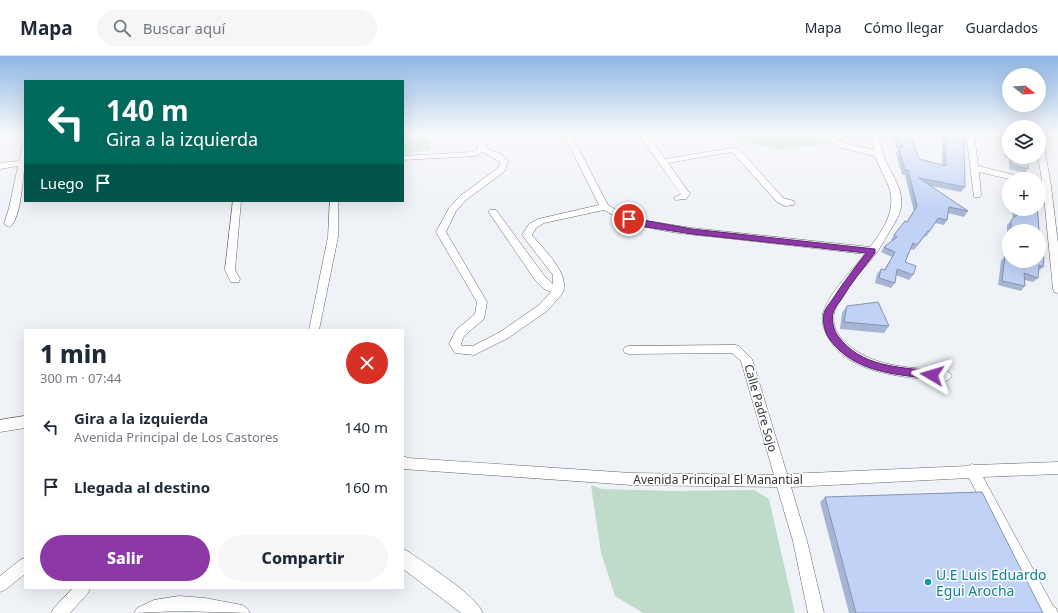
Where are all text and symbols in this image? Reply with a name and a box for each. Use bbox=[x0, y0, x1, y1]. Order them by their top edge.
search box bbox=[97, 10, 377, 46]
text: Mapa bbox=[20, 15, 73, 41]
icon: search bbox=[111, 17, 133, 39]
text: Buscar aquí bbox=[143, 18, 225, 38]
text: Mapa bbox=[805, 18, 842, 37]
text: Cómo llegar bbox=[864, 18, 944, 37]
text: Guardados bbox=[966, 18, 1038, 37]
north arrow bbox=[1002, 68, 1046, 112]
map controls bbox=[1002, 68, 1046, 268]
text: 140 m bbox=[106, 91, 189, 129]
icon: left bbox=[40, 96, 92, 148]
button: layers bbox=[1002, 120, 1046, 164]
text: Gira a la izquierda bbox=[106, 127, 258, 151]
icon: arrive bbox=[92, 172, 114, 194]
button: + bbox=[1002, 172, 1046, 216]
text: Luego bbox=[40, 173, 84, 193]
pin bbox=[612, 202, 646, 236]
icon: arrive bbox=[618, 208, 640, 230]
button: − bbox=[1002, 224, 1046, 268]
text: 1 min bbox=[40, 337, 107, 370]
button: close bbox=[346, 342, 388, 384]
position arrow bbox=[911, 354, 953, 396]
street label: Calle Padre Sojo bbox=[740, 362, 782, 454]
text: 300 m · 07:44 bbox=[40, 369, 121, 387]
text: Gira a la izquierda bbox=[74, 408, 208, 428]
icon: left bbox=[40, 416, 62, 438]
text: 140 m bbox=[344, 417, 388, 437]
text: Avenida Principal de Los Castores bbox=[74, 428, 279, 446]
street label: Avenida Principal El Manantial bbox=[633, 471, 803, 488]
icon: arrive bbox=[40, 476, 62, 498]
text: Llegada al destino bbox=[74, 477, 210, 497]
text: 160 m bbox=[344, 477, 388, 497]
button: Salir bbox=[40, 535, 210, 581]
button: Compartir bbox=[218, 535, 388, 581]
place label: U.E Luis Eduardo Egui Arocha bbox=[936, 565, 1047, 600]
marker: U.E Luis Eduardo Egui Arocha bbox=[923, 577, 933, 587]

